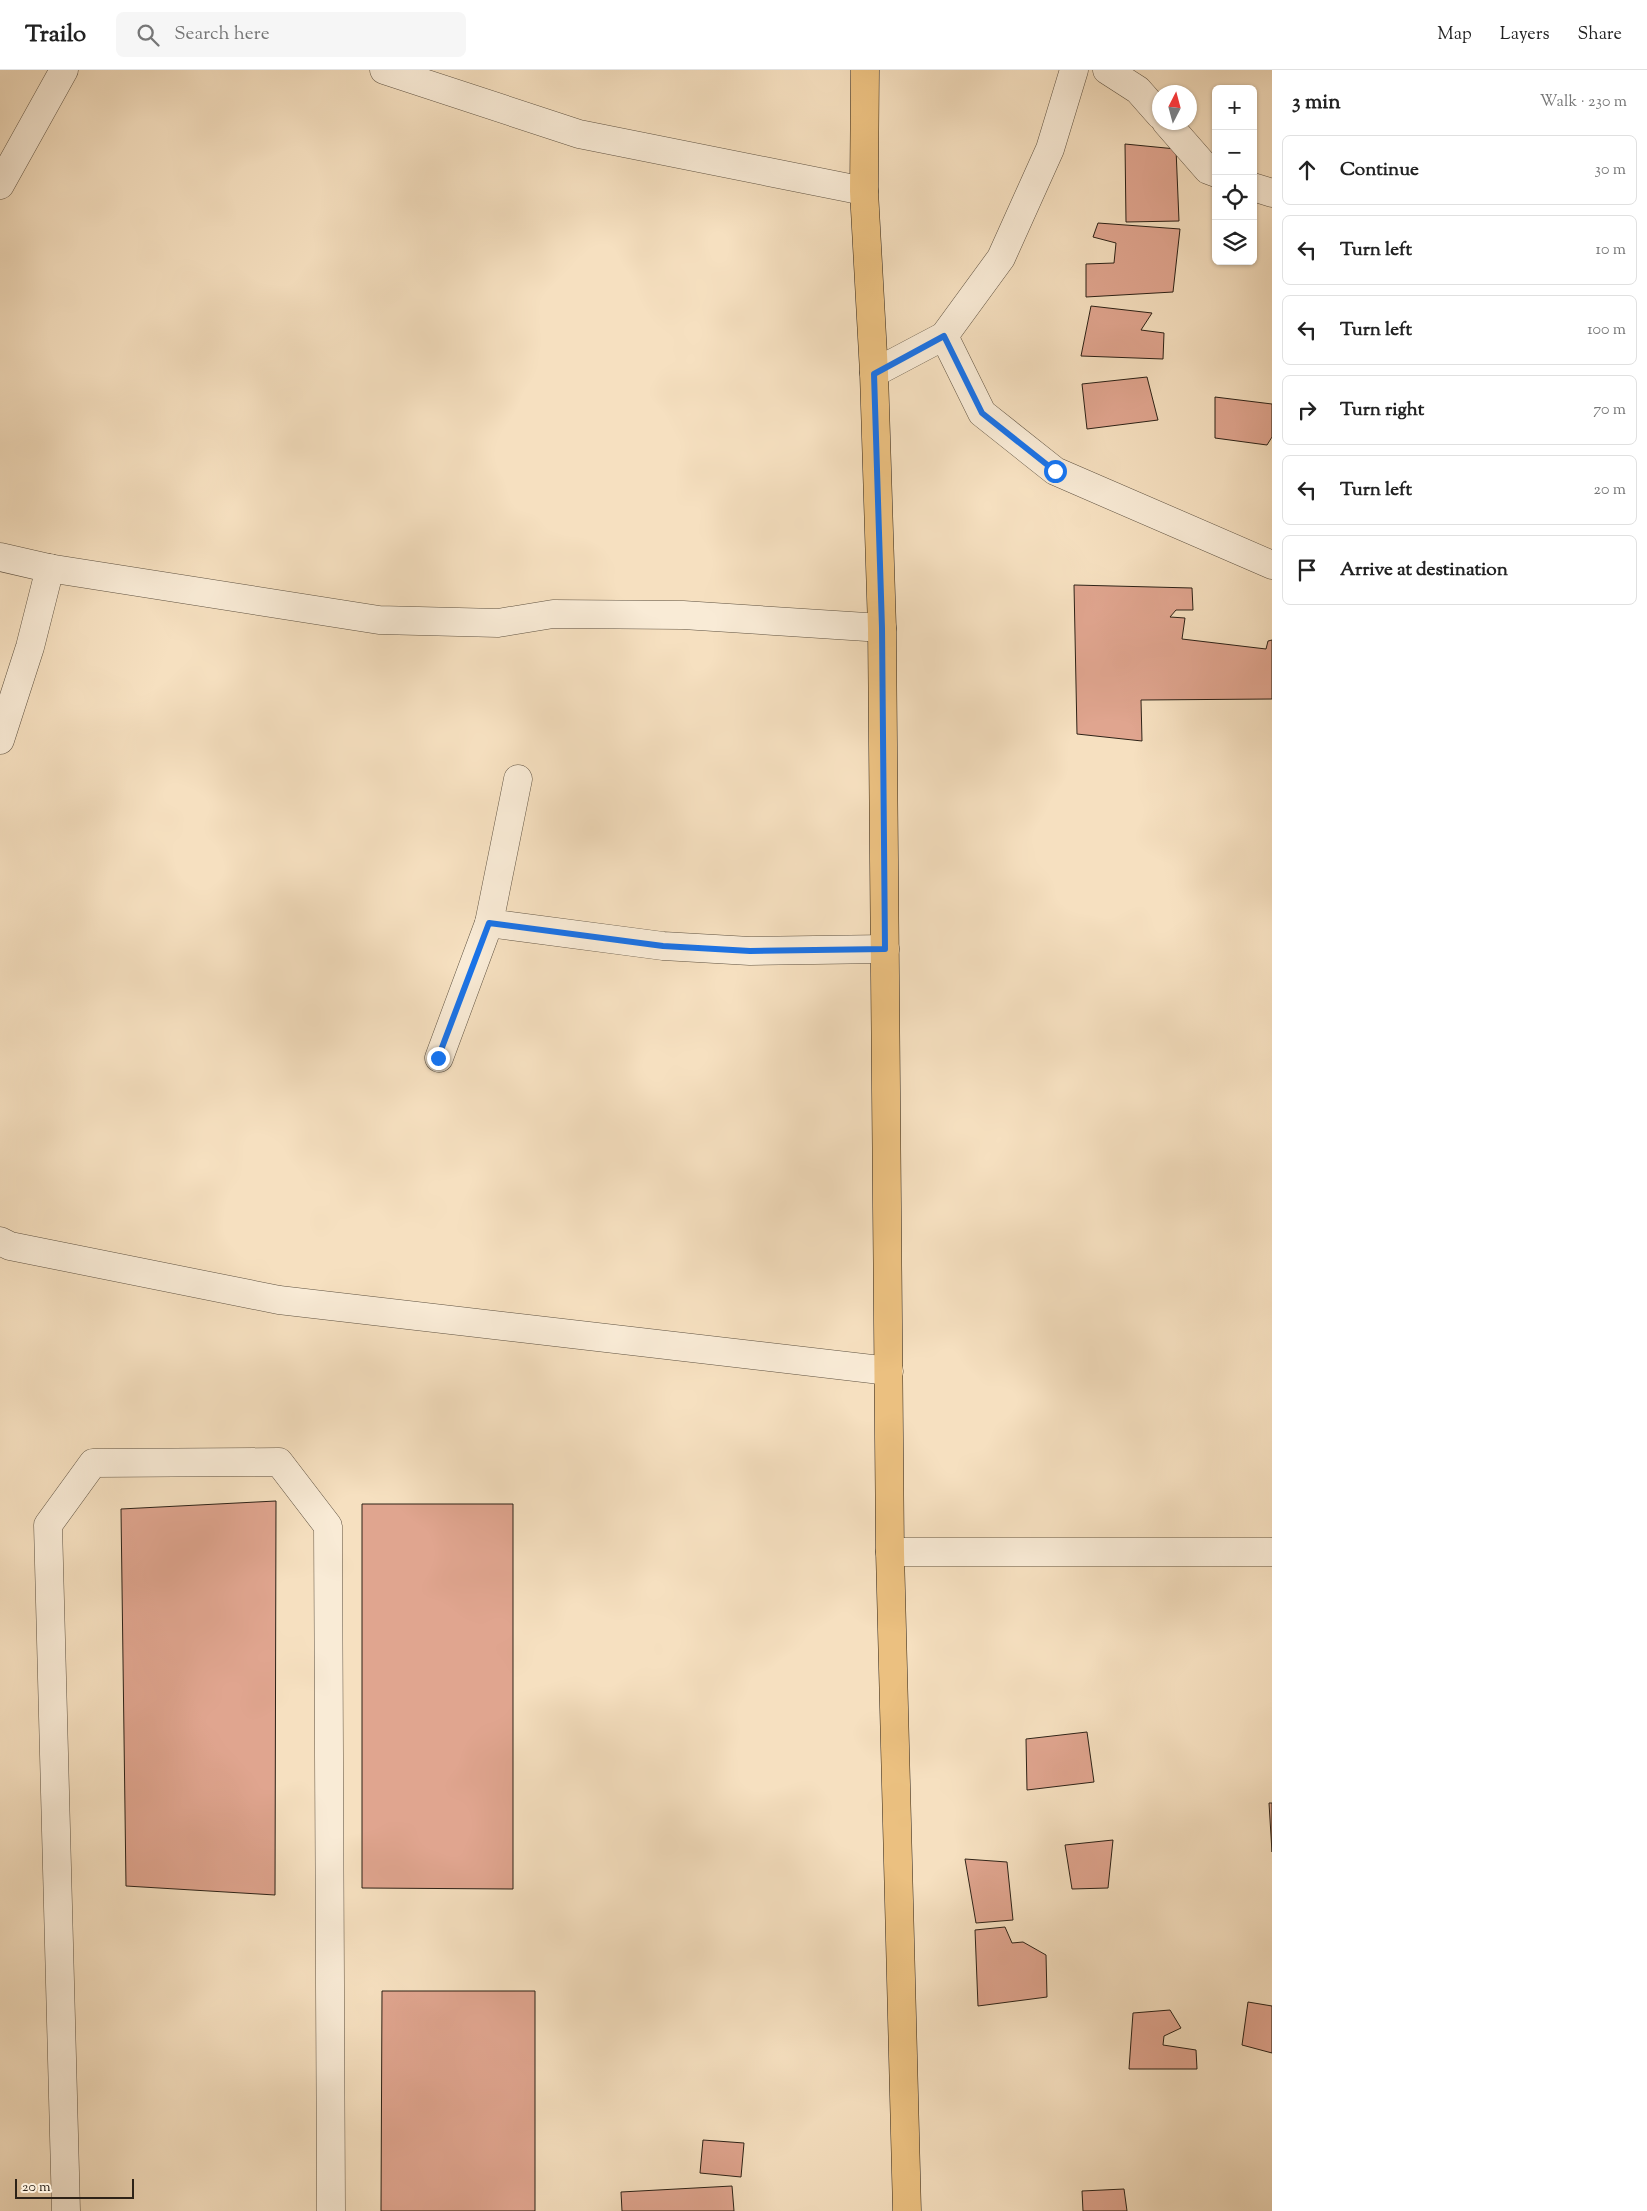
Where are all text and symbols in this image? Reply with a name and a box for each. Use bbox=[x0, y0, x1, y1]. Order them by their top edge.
search box bbox=[116, 12, 466, 57]
text: Trailo bbox=[25, 18, 86, 52]
icon: search bbox=[134, 21, 162, 49]
text: Search here bbox=[174, 21, 270, 48]
text: Map bbox=[1437, 22, 1472, 48]
text: Layers bbox=[1500, 22, 1550, 48]
text: Share bbox=[1578, 22, 1622, 48]
north arrow bbox=[1152, 85, 1197, 130]
map controls bbox=[1212, 85, 1257, 265]
button: + bbox=[1212, 85, 1257, 130]
text: 3 min bbox=[1292, 88, 1341, 118]
text: Walk · 230 m bbox=[1540, 91, 1627, 114]
button: − bbox=[1212, 130, 1257, 175]
icon: ahead bbox=[1293, 156, 1321, 184]
text: Continue bbox=[1340, 157, 1419, 184]
text: 30 m bbox=[1595, 159, 1626, 182]
button: locate bbox=[1212, 175, 1257, 220]
button: layers bbox=[1212, 220, 1257, 265]
icon: left bbox=[1293, 236, 1321, 264]
text: Turn left bbox=[1340, 237, 1412, 264]
text: 10 m bbox=[1596, 239, 1626, 262]
icon: left bbox=[1293, 316, 1321, 344]
text: Turn left bbox=[1340, 317, 1412, 344]
text: 100 m bbox=[1587, 319, 1626, 342]
icon: right bbox=[1293, 396, 1321, 424]
text: Turn right bbox=[1340, 397, 1424, 424]
text: 70 m bbox=[1593, 399, 1626, 422]
route start bbox=[1044, 460, 1067, 483]
icon: left bbox=[1293, 476, 1321, 504]
text: Turn left bbox=[1340, 477, 1412, 504]
text: 20 m bbox=[1593, 479, 1626, 502]
icon: arrive bbox=[1293, 556, 1321, 584]
text: Arrive at destination bbox=[1340, 557, 1508, 584]
route end bbox=[427, 1047, 450, 1070]
scale bar bbox=[15, 2176, 134, 2199]
text: 20 m bbox=[22, 2178, 51, 2198]

